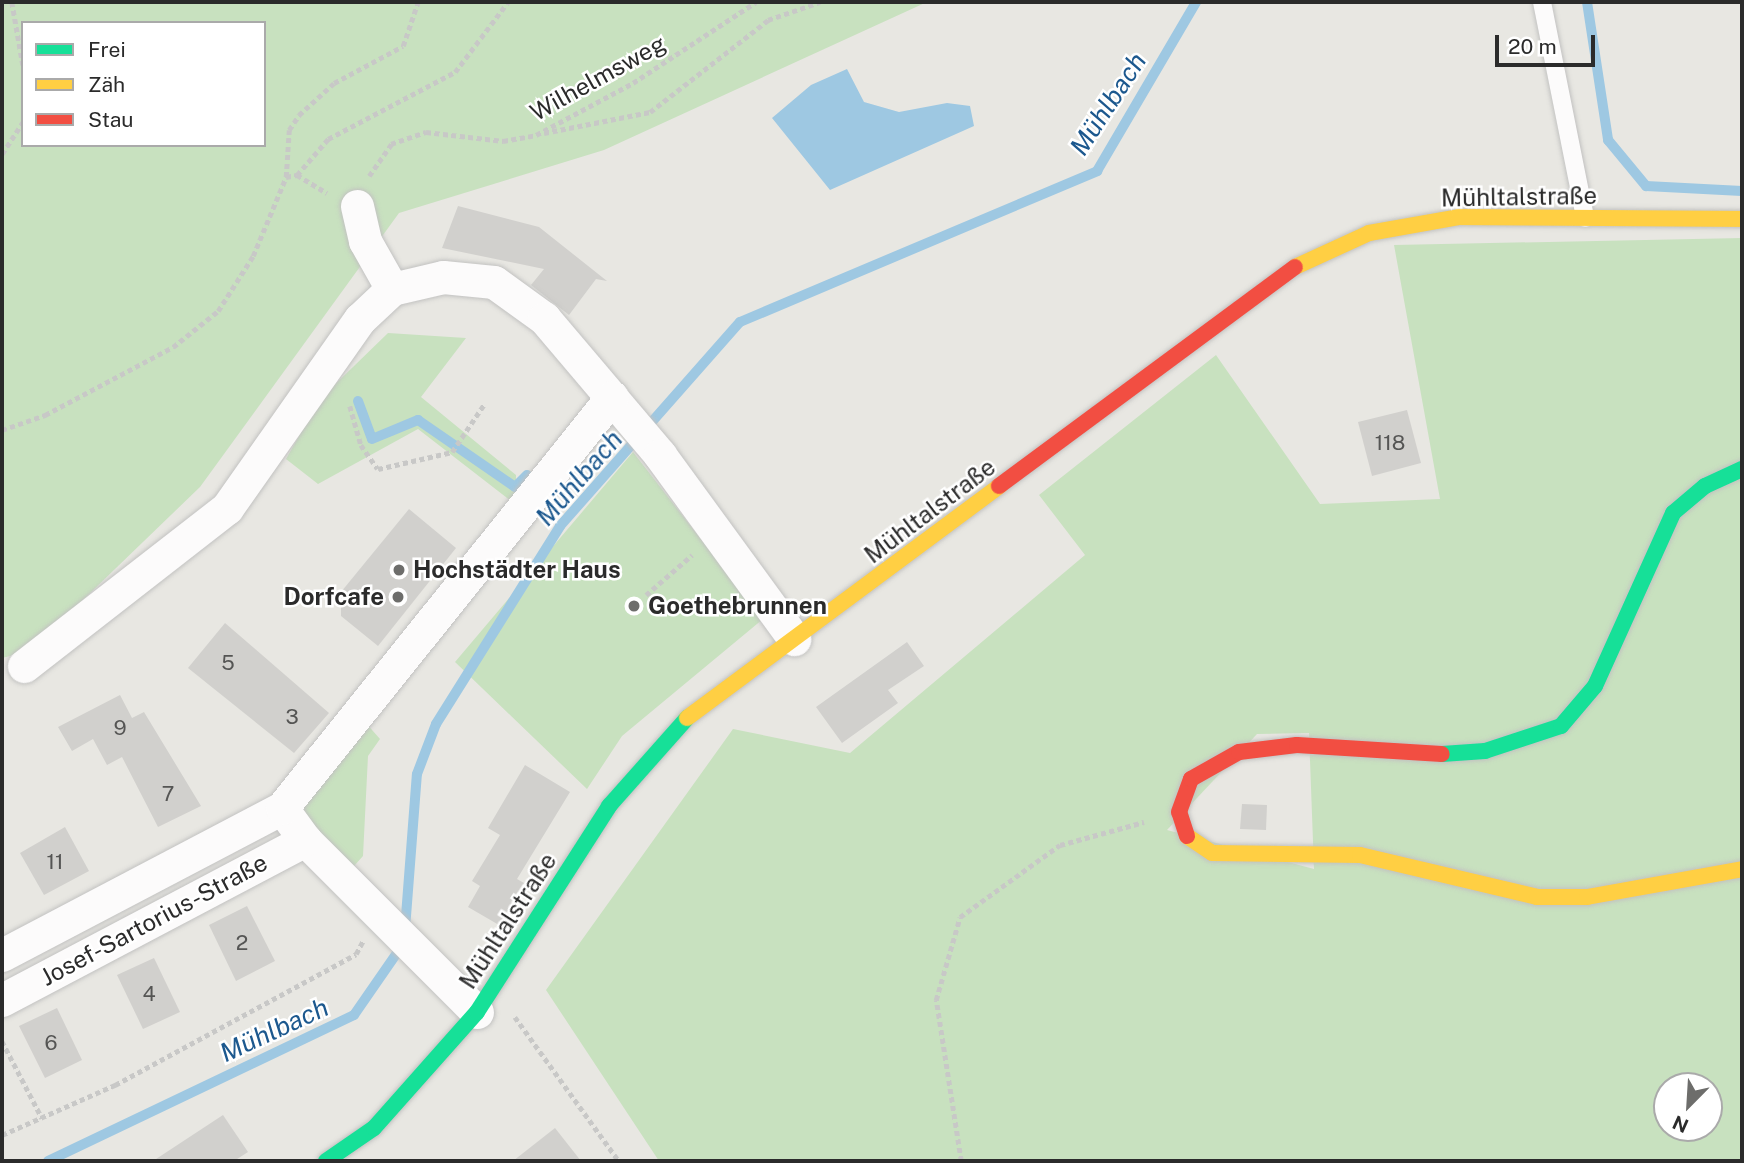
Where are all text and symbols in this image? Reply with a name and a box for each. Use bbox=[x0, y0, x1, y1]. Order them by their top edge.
legend bbox=[21, 21, 266, 147]
scale bar bbox=[1499, 21, 1599, 65]
street label: Wilhelmsweg bbox=[525, 29, 671, 127]
text: 20 m bbox=[1508, 34, 1557, 59]
text: Frei bbox=[88, 37, 126, 62]
water label: Mühlbach bbox=[1063, 47, 1153, 161]
text: Zäh bbox=[88, 72, 125, 97]
text: Stau bbox=[88, 107, 134, 132]
street label: Mühltalstraße bbox=[1441, 181, 1597, 213]
water label: Mühlbach bbox=[529, 424, 629, 532]
house number: 118 bbox=[1375, 430, 1405, 456]
street label: Mühltalstraße bbox=[859, 453, 1001, 569]
place label: Hochstädter Haus bbox=[413, 556, 621, 584]
marker: Hochstädter Haus bbox=[391, 562, 407, 578]
place label: Dorfcafe bbox=[283, 583, 384, 611]
marker: Dorfcafe bbox=[390, 589, 406, 605]
place label: Goethebrunnen bbox=[648, 592, 827, 620]
marker: Goethebrunnen bbox=[626, 598, 642, 614]
house number: 5 bbox=[221, 650, 235, 676]
house number: 3 bbox=[285, 704, 299, 730]
house number: 9 bbox=[113, 715, 127, 741]
house number: 7 bbox=[162, 781, 174, 807]
street label: Josef-Sartorius-Straße bbox=[36, 848, 272, 992]
street label: Mühltalstraße bbox=[453, 848, 563, 994]
house number: 11 bbox=[46, 849, 64, 875]
house number: 2 bbox=[236, 930, 248, 956]
house number: 4 bbox=[142, 981, 156, 1007]
water label: Mühlbach bbox=[215, 991, 333, 1069]
house number: 6 bbox=[44, 1030, 58, 1056]
north arrow bbox=[1653, 1072, 1723, 1142]
text: N bbox=[1669, 1111, 1692, 1137]

